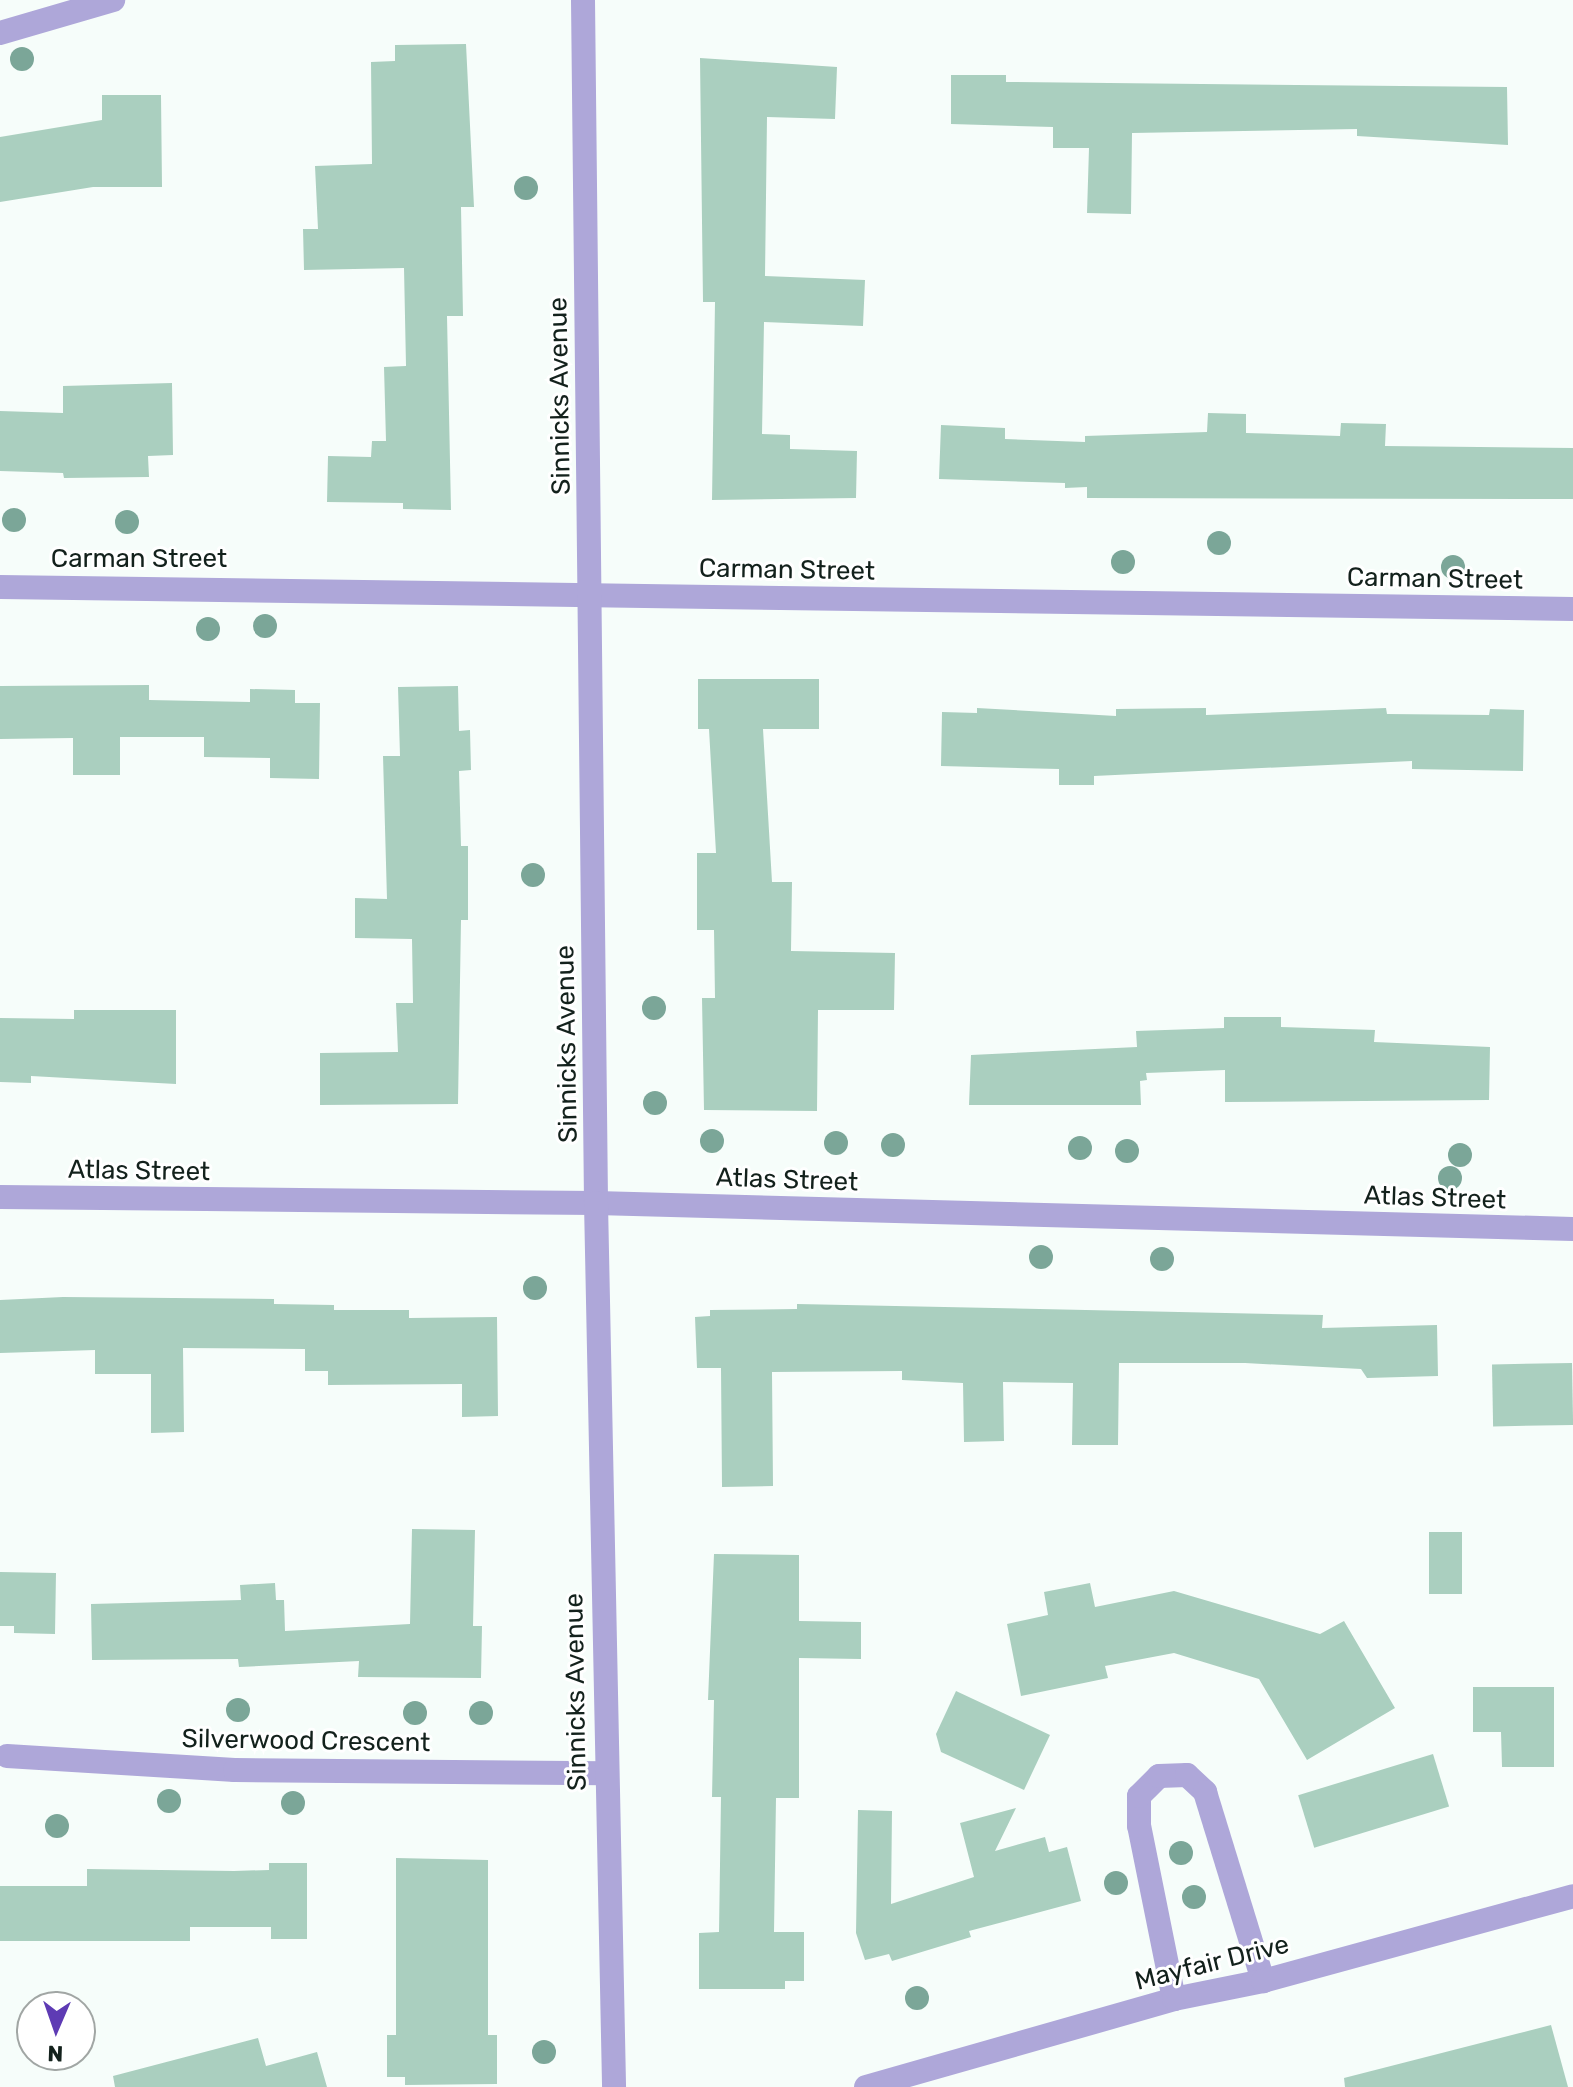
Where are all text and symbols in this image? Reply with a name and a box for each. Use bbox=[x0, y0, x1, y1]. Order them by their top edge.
street label: Sinnicks Avenue bbox=[543, 297, 577, 495]
street label: Carman Street bbox=[51, 543, 227, 575]
street label: Carman Street bbox=[699, 553, 875, 587]
street label: Carman Street bbox=[1347, 562, 1523, 596]
street label: Sinnicks Avenue bbox=[550, 945, 584, 1143]
street label: Atlas Street bbox=[68, 1154, 210, 1188]
street label: Atlas Street bbox=[715, 1162, 859, 1198]
street label: Atlas Street bbox=[1363, 1180, 1507, 1216]
street label: Sinnicks Avenue bbox=[559, 1593, 593, 1791]
street label: Silverwood Crescent bbox=[181, 1723, 431, 1759]
street label: Mayfair Drive bbox=[1131, 1929, 1293, 1997]
north arrow bbox=[16, 1991, 96, 2071]
text: N bbox=[47, 2040, 64, 2067]

